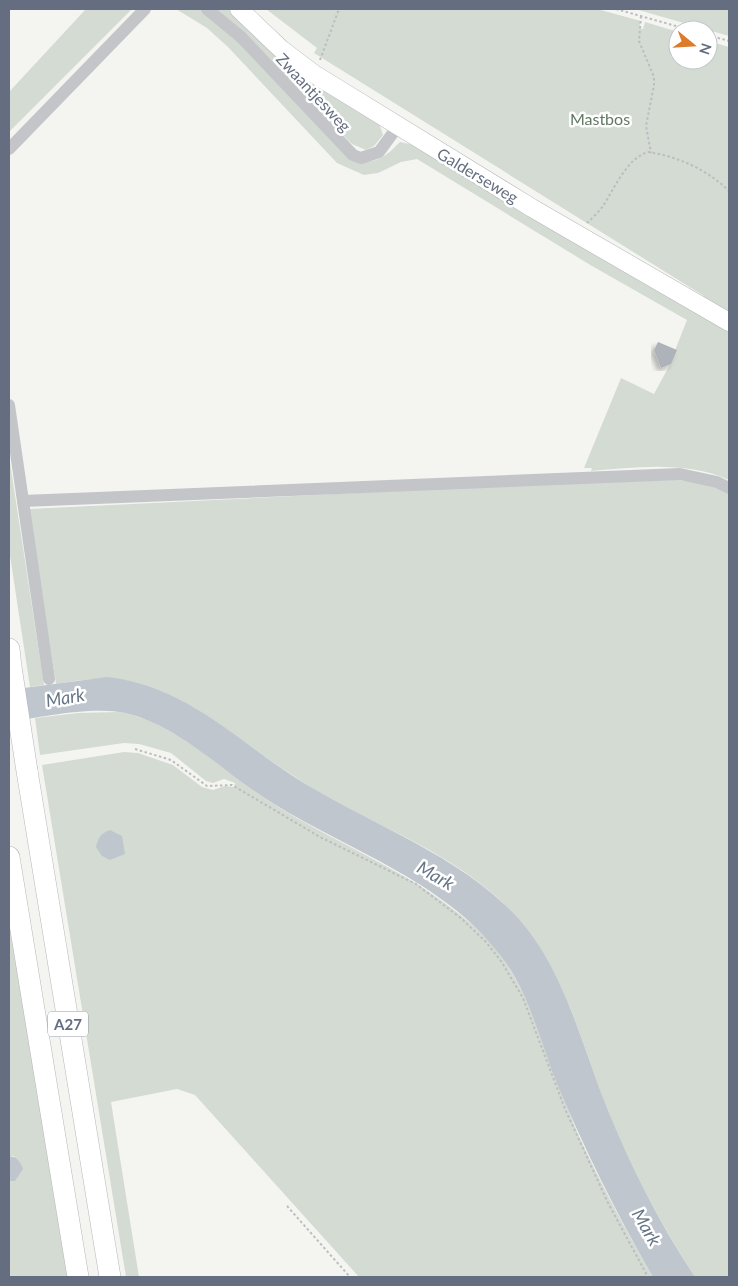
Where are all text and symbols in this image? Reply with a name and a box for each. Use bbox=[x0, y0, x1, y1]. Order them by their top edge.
north arrow bbox=[668, 20, 718, 70]
text: N bbox=[696, 41, 716, 57]
street label: Zwaantjesweg bbox=[273, 49, 355, 135]
park label: Mastbos bbox=[570, 109, 630, 128]
street label: Galderseweg bbox=[434, 143, 522, 207]
water label: Mark bbox=[44, 683, 87, 711]
water label: Mark bbox=[414, 856, 459, 895]
road number: A27 bbox=[48, 1012, 88, 1036]
water label: Mark bbox=[628, 1205, 667, 1250]

